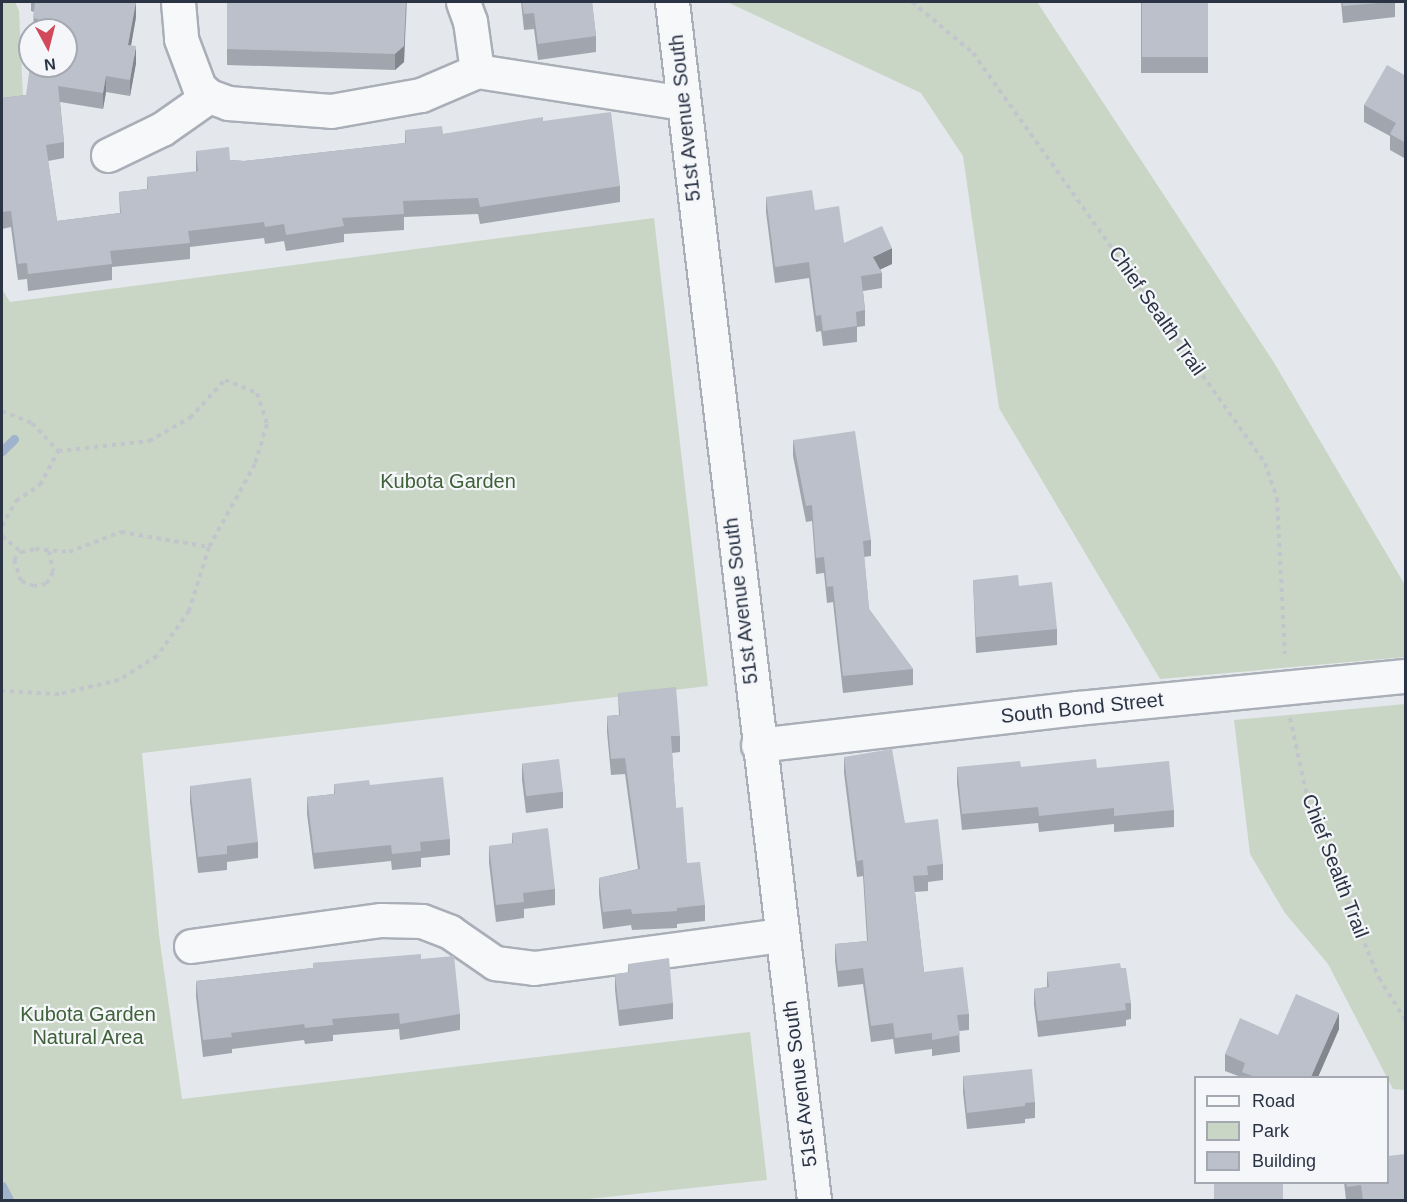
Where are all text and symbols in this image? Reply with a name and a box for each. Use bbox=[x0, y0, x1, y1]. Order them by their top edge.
north arrow bbox=[18, 18, 78, 78]
street label: 51st Avenue South bbox=[664, 33, 706, 203]
text: N bbox=[43, 55, 57, 74]
street label: Chief Sealth Trail bbox=[1103, 242, 1211, 380]
park label: Kubota Garden bbox=[380, 469, 516, 493]
street label: 51st Avenue South bbox=[719, 516, 763, 686]
street label: South Bond Street bbox=[999, 688, 1165, 728]
street label: Chief Sealth Trail bbox=[1296, 790, 1374, 942]
street label: 51st Avenue South bbox=[778, 999, 822, 1169]
park label: Kubota Garden Natural Area bbox=[20, 1003, 156, 1050]
legend bbox=[1194, 1076, 1389, 1184]
text: Road bbox=[1252, 1091, 1295, 1111]
text: Park bbox=[1252, 1121, 1289, 1141]
text: Building bbox=[1252, 1151, 1316, 1171]

